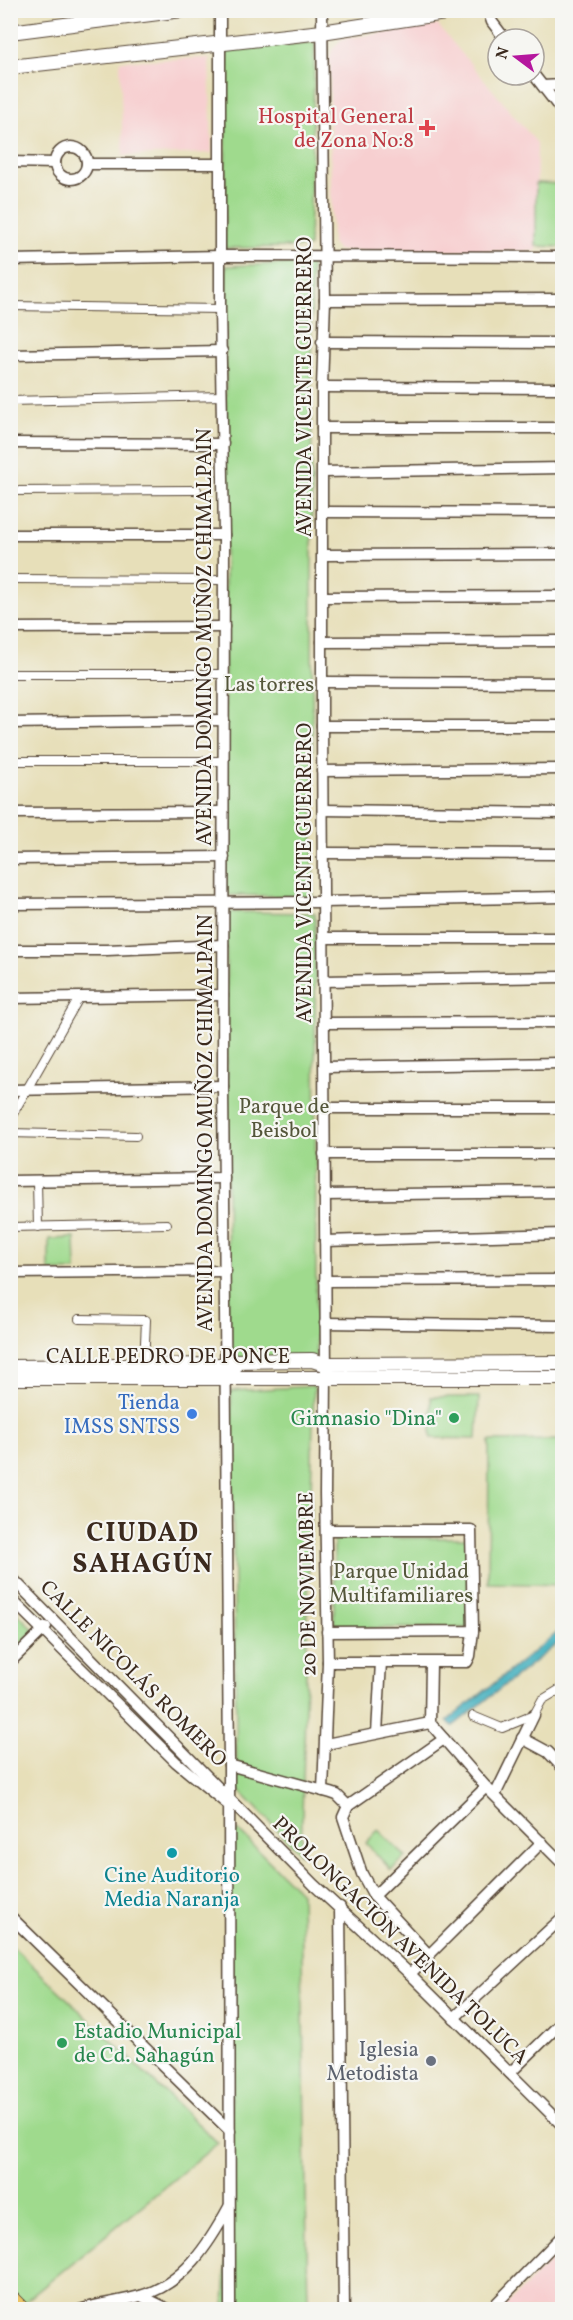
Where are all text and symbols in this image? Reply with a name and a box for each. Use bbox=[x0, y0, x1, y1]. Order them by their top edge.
north arrow bbox=[486, 27, 546, 87]
text: N bbox=[491, 44, 516, 62]
place label: Hospital General de Zona No:8 bbox=[258, 103, 414, 156]
marker: Hospital General de Zona No:8 bbox=[418, 119, 436, 137]
street label: AVENIDA VICENTE GUERRERO bbox=[291, 237, 320, 537]
street label: AVENIDA DOMINGO MUÑOZ CHIMALPAIN bbox=[191, 428, 220, 846]
park label: Las torres bbox=[224, 671, 314, 700]
street label: AVENIDA VICENTE GUERRERO bbox=[291, 723, 320, 1023]
street label: AVENIDA DOMINGO MUÑOZ CHIMALPAIN bbox=[192, 914, 221, 1332]
park label: Parque de Beisbol bbox=[239, 1093, 329, 1146]
street label: CALLE PEDRO DE PONCE bbox=[46, 1343, 290, 1372]
place label: Tienda IMSS SNTSS bbox=[64, 1389, 180, 1442]
place label: Gimnasio "Dina" bbox=[291, 1405, 442, 1434]
marker: Tienda IMSS SNTSS bbox=[185, 1407, 199, 1421]
marker: Gimnasio "Dina" bbox=[447, 1411, 461, 1425]
street label: 20 DE NOVIEMBRE bbox=[292, 1491, 325, 1677]
district label: CIUDAD SAHAGÚN bbox=[72, 1515, 214, 1584]
park label: Parque Unidad Multifamiliares bbox=[329, 1558, 473, 1611]
street label: CALLE NICOLÁS ROMERO bbox=[33, 1574, 233, 1774]
street label: PROLONGACIÓN AVENIDA TOLUCA bbox=[265, 1810, 535, 2072]
marker: Cine Auditorio Media Naranja bbox=[165, 1846, 179, 1860]
place label: Cine Auditorio Media Naranja bbox=[104, 1862, 240, 1915]
place label: Estadio Municipal de Cd. Sahagún bbox=[74, 2018, 241, 2071]
marker: Estadio Municipal de Cd. Sahagún bbox=[55, 2036, 69, 2050]
place label: Iglesia Metodista bbox=[327, 2036, 419, 2089]
marker: Iglesia Metodista bbox=[424, 2054, 438, 2068]

